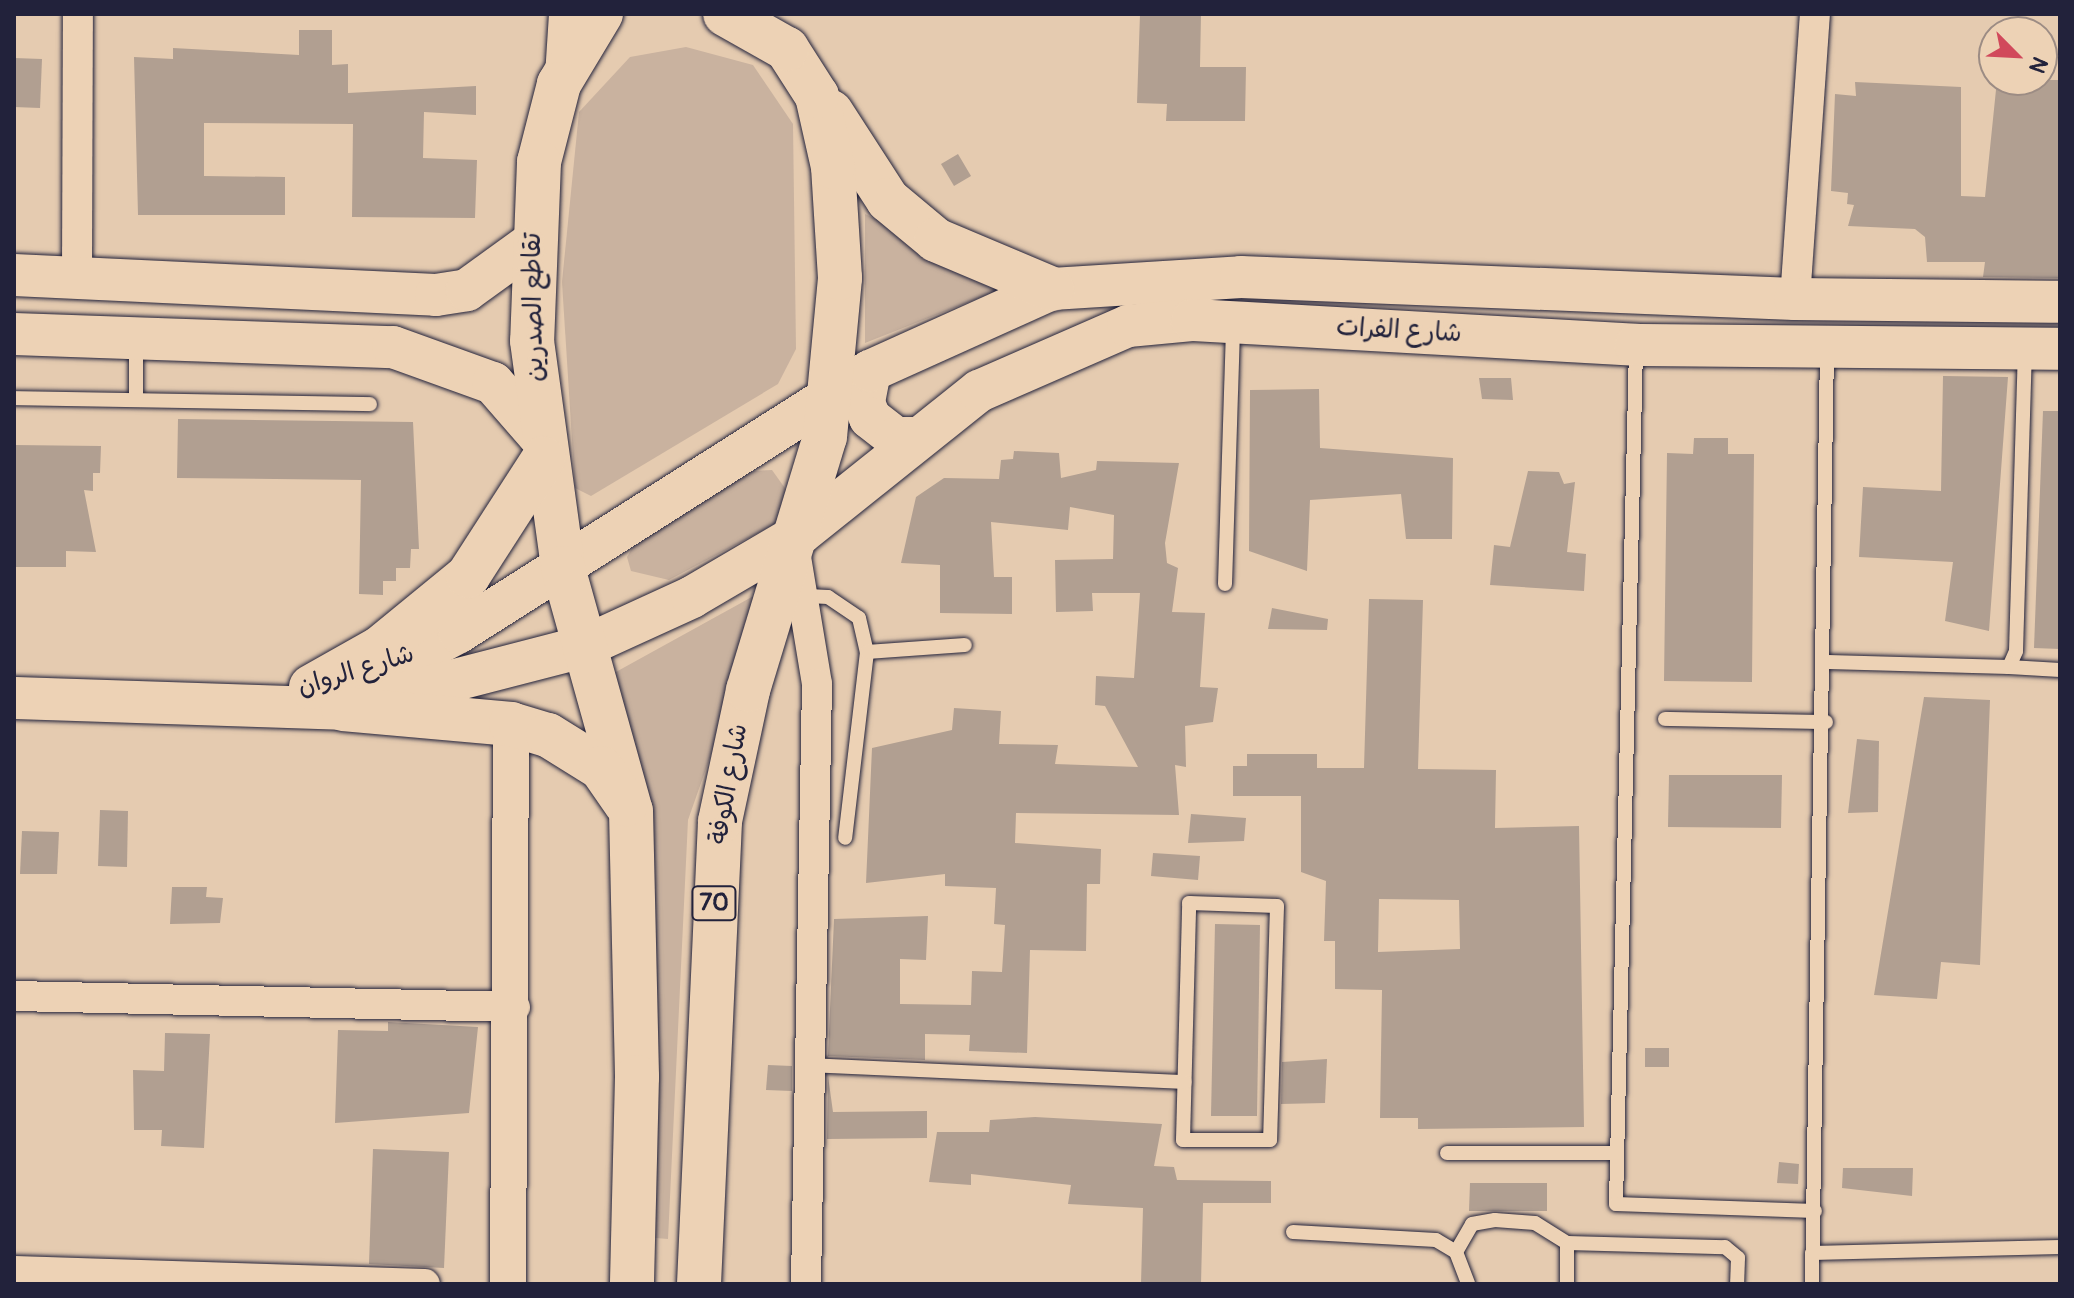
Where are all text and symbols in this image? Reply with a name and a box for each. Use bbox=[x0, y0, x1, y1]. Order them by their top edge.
north arrow bbox=[1978, 16, 2058, 96]
text: N bbox=[2022, 52, 2054, 77]
street label: تقاطع الصدرين bbox=[517, 232, 551, 382]
street label: شارع الفرات bbox=[1335, 312, 1463, 350]
street label: شارع الروان bbox=[294, 639, 418, 703]
street label: شارع الكوفة bbox=[703, 721, 755, 847]
road number: 70 bbox=[690, 883, 738, 923]

